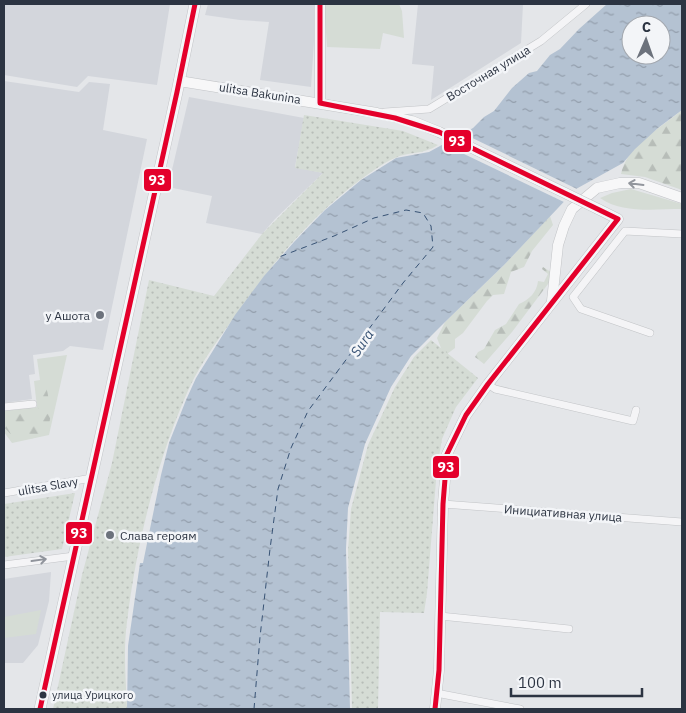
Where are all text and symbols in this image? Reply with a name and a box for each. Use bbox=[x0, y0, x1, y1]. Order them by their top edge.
north arrow bbox=[621, 15, 671, 65]
text: С bbox=[642, 18, 651, 36]
street label: Восточная улица bbox=[443, 42, 533, 104]
street label: ulitsa Bakunina bbox=[218, 79, 303, 107]
line badge: 93 bbox=[443, 129, 472, 153]
text: 93 bbox=[449, 132, 465, 150]
line badge: 93 bbox=[143, 168, 172, 192]
text: 93 bbox=[149, 171, 165, 189]
one-way arrow bbox=[628, 179, 644, 189]
place label: у Ашота bbox=[45, 308, 91, 323]
marker: у Ашота bbox=[94, 309, 106, 321]
water label: Sura bbox=[346, 326, 378, 360]
line badge: 93 bbox=[432, 455, 460, 479]
text: 93 bbox=[438, 458, 454, 476]
street label: ulitsa Slavy bbox=[17, 473, 79, 499]
street label: Инициативная улица bbox=[503, 501, 623, 525]
line badge: 93 bbox=[65, 521, 93, 545]
text: 93 bbox=[71, 524, 87, 542]
place label: Слава героям bbox=[120, 528, 197, 543]
marker: Слава героям bbox=[104, 529, 116, 541]
one-way arrow bbox=[31, 555, 47, 565]
scale bar bbox=[511, 666, 642, 698]
text: 100 m bbox=[518, 673, 562, 692]
place label: улица Урицкого bbox=[52, 688, 133, 702]
marker: улица Урицкого bbox=[38, 690, 48, 700]

